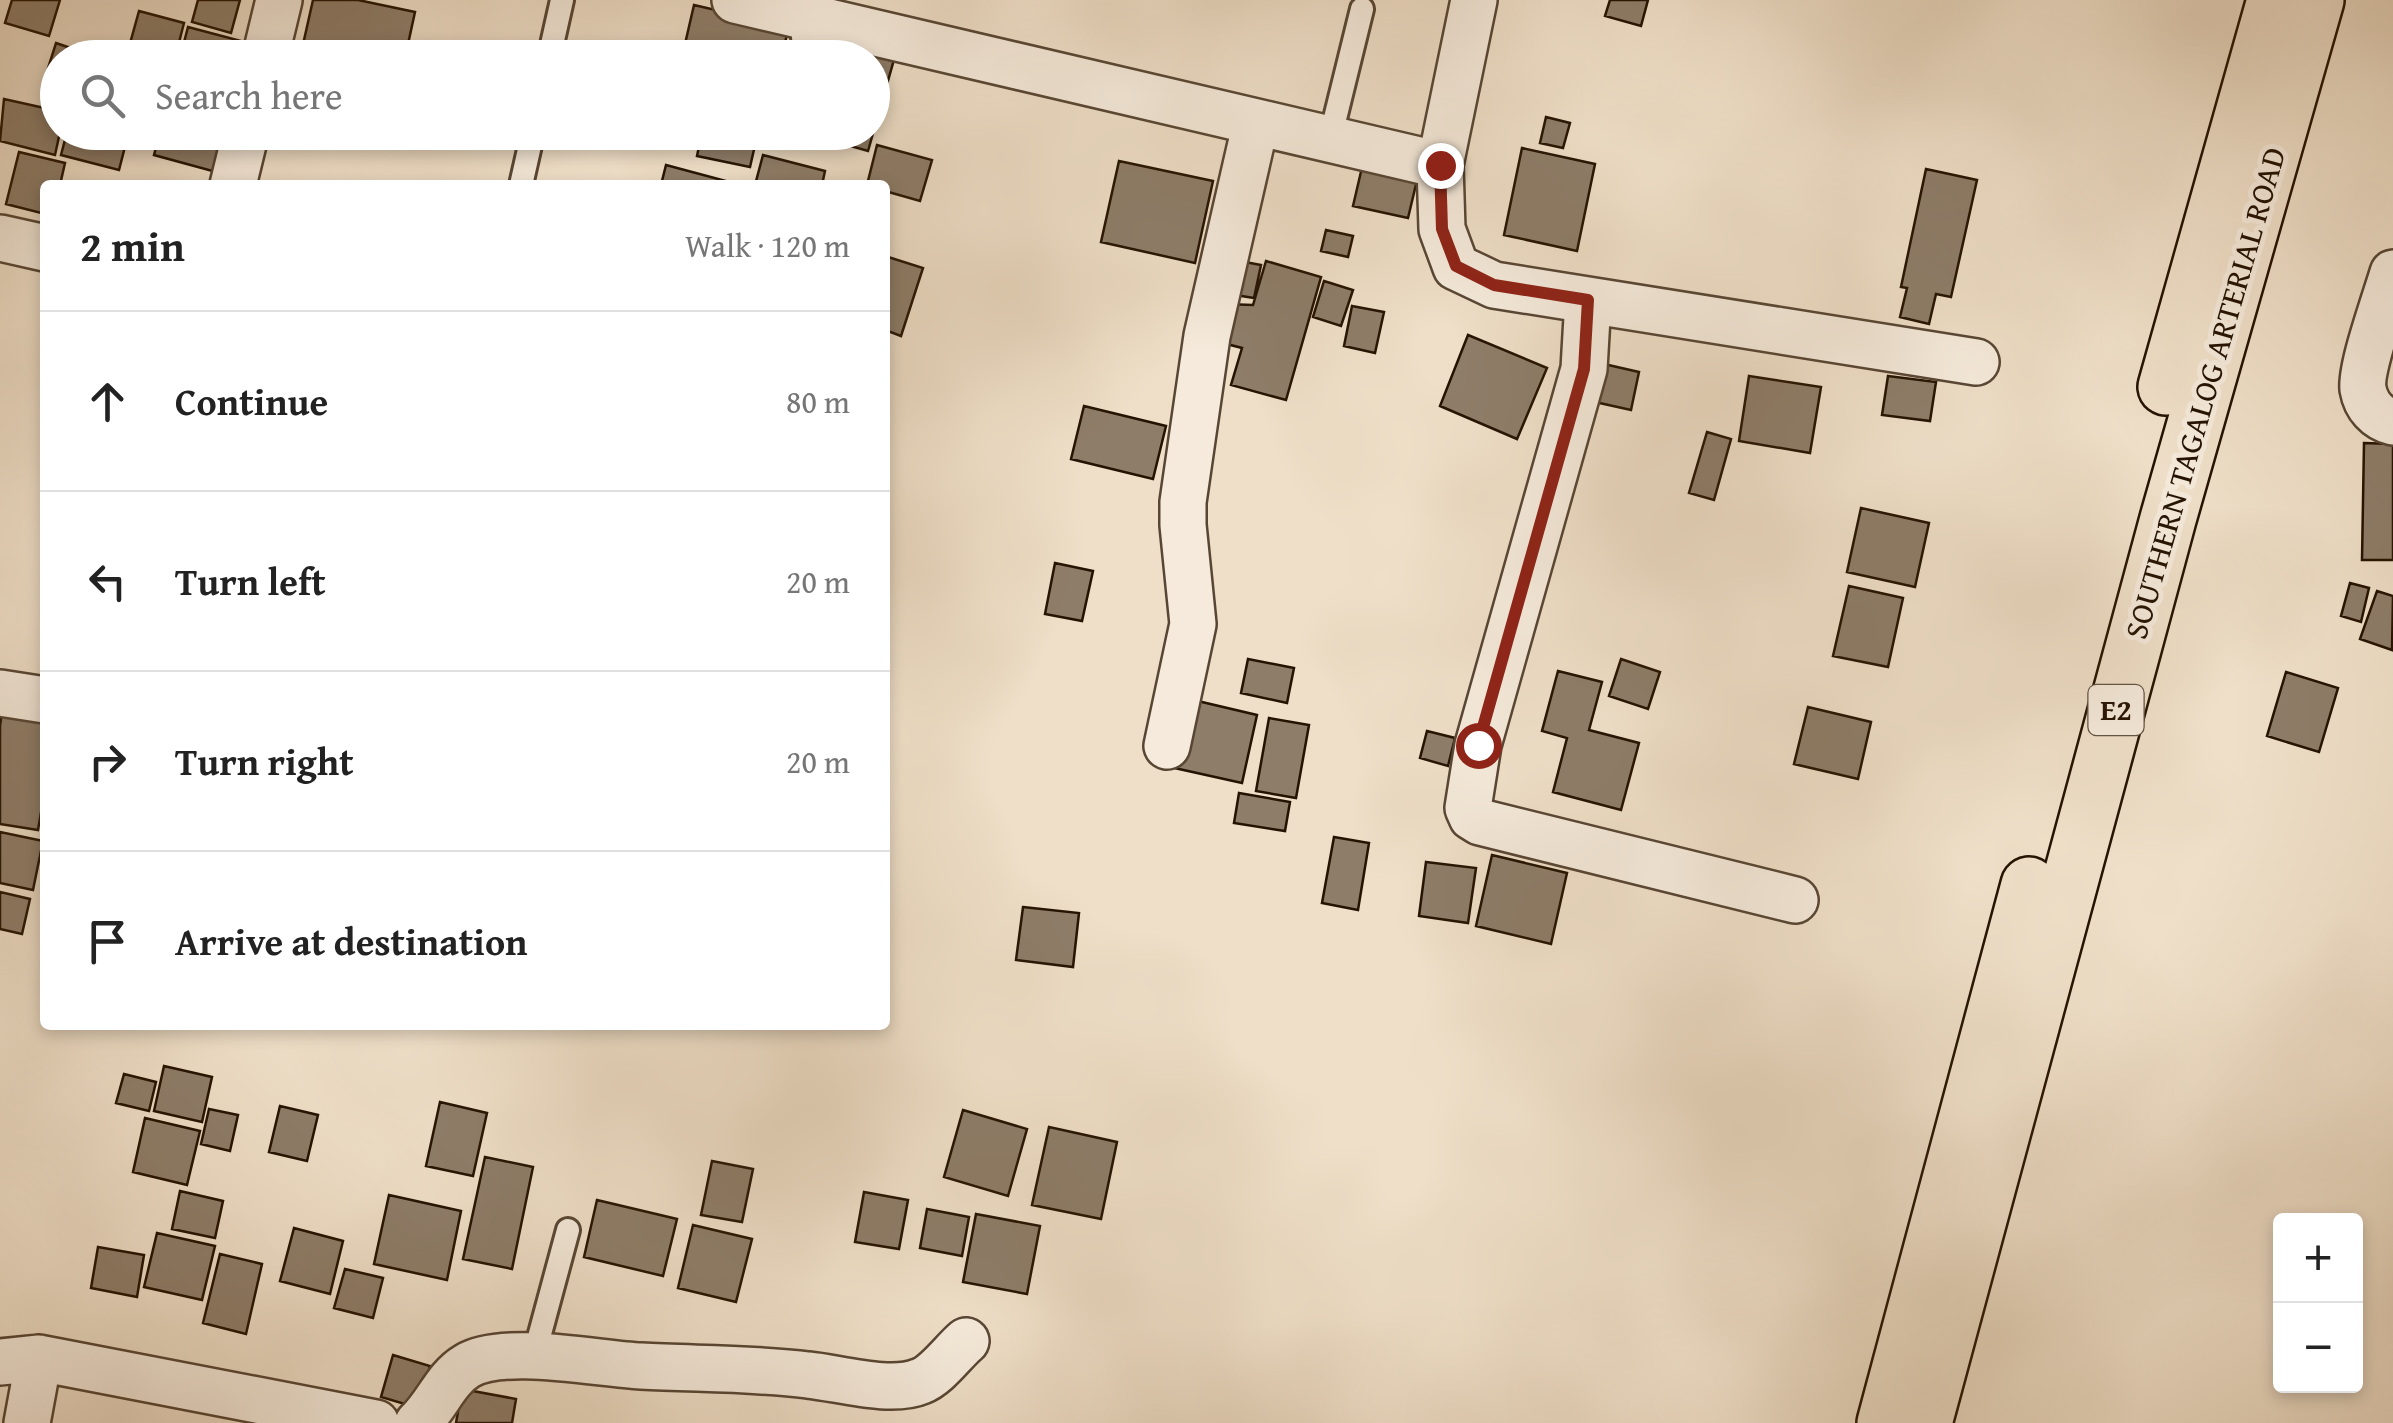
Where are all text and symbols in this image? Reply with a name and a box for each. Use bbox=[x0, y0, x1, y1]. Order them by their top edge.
search box bbox=[40, 40, 890, 150]
text: Search here bbox=[155, 67, 343, 123]
icon: search bbox=[75, 68, 130, 123]
street label: SOUTHERN TAGALOG ARTERIAL ROAD bbox=[2112, 142, 2297, 644]
route end bbox=[1418, 143, 1464, 189]
text: 2 min bbox=[80, 215, 185, 276]
text: Walk · 120 m bbox=[685, 222, 850, 269]
text: Continue bbox=[175, 373, 328, 429]
icon: ahead bbox=[80, 374, 135, 429]
text: 80 m bbox=[786, 378, 850, 425]
text: Turn left bbox=[175, 553, 326, 609]
icon: left bbox=[80, 554, 135, 609]
text: 20 m bbox=[786, 558, 850, 605]
road number: E2 bbox=[2088, 685, 2144, 735]
route start bbox=[1456, 723, 1502, 769]
text: Turn right bbox=[175, 733, 354, 789]
icon: right bbox=[80, 734, 135, 789]
text: 20 m bbox=[786, 738, 850, 785]
text: Arrive at destination bbox=[175, 913, 528, 969]
icon: arrive bbox=[80, 914, 135, 969]
map controls bbox=[2273, 1213, 2363, 1393]
button: + bbox=[2273, 1213, 2363, 1303]
button: − bbox=[2273, 1303, 2363, 1393]

